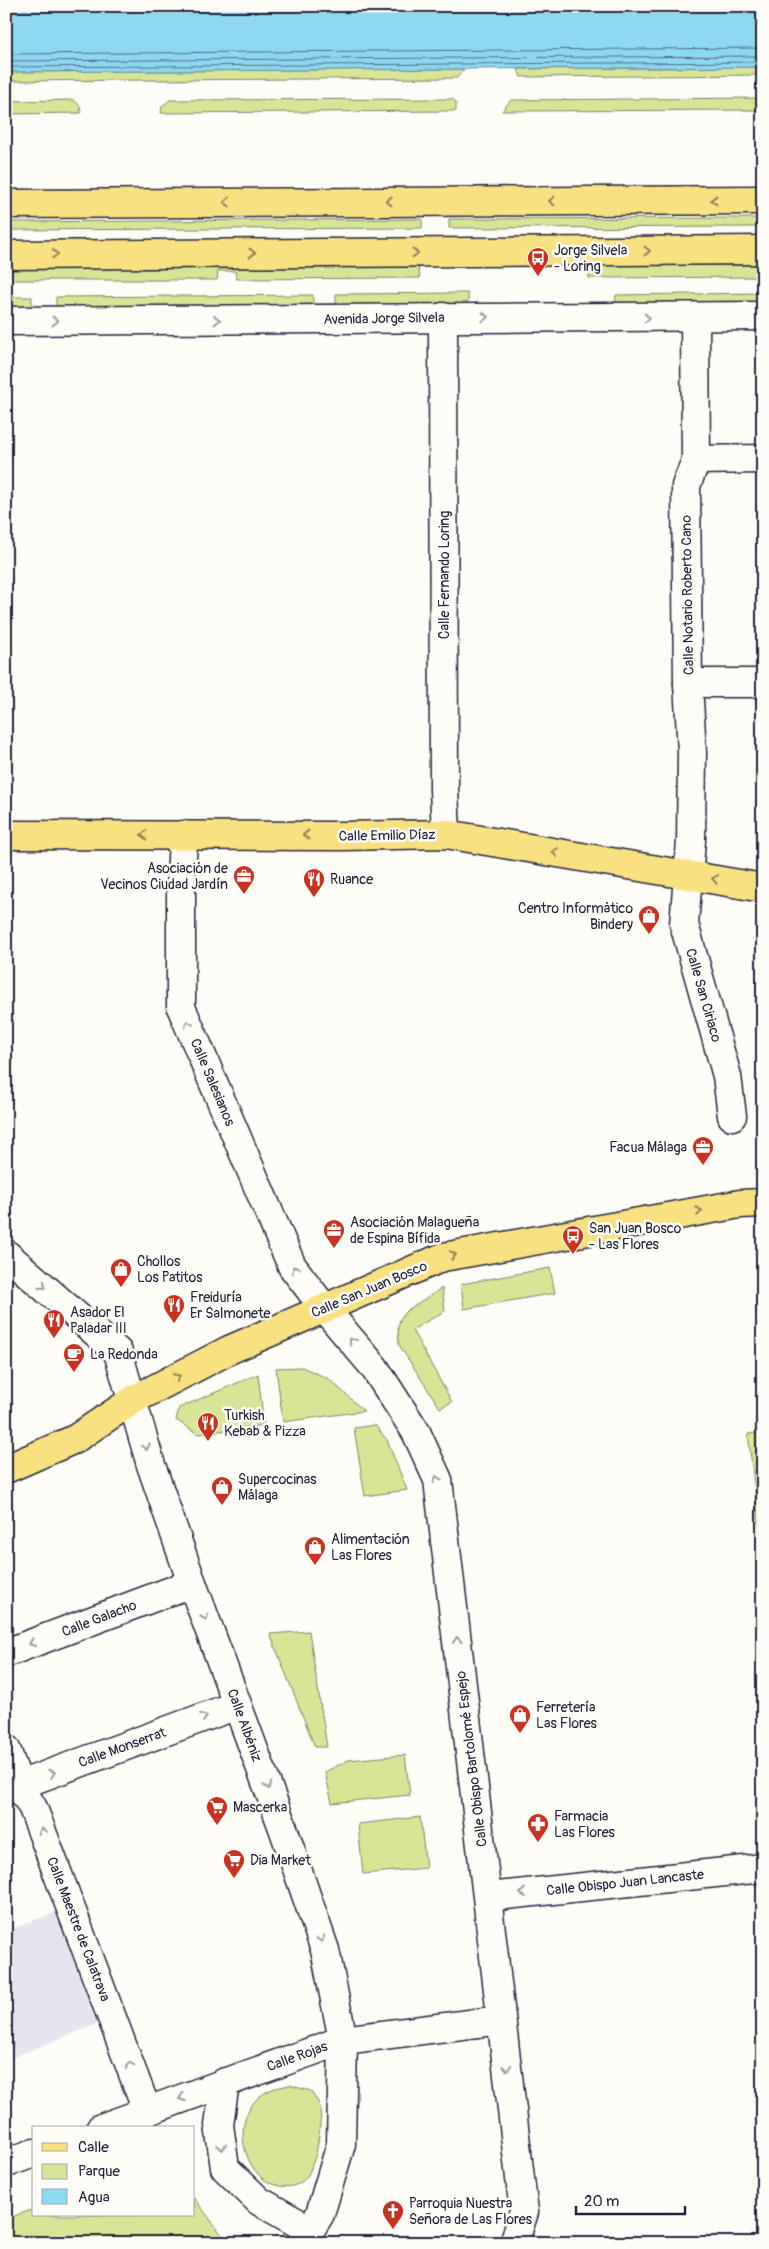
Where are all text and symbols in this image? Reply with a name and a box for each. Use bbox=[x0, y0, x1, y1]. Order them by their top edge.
one-way arrow bbox=[710, 195, 718, 205]
one-way arrow bbox=[385, 196, 392, 206]
one-way arrow bbox=[547, 196, 555, 206]
one-way arrow bbox=[222, 197, 230, 207]
place label: Jorge Silvela - Loring bbox=[554, 242, 627, 275]
one-way arrow bbox=[644, 245, 652, 256]
bus stop icon: Jorge Silvela - Loring bbox=[526, 246, 550, 277]
one-way arrow bbox=[249, 248, 257, 259]
one-way arrow bbox=[412, 248, 419, 258]
one-way arrow bbox=[51, 249, 59, 260]
street label: Avenida Jorge Silvela bbox=[323, 309, 445, 328]
one-way arrow bbox=[482, 312, 489, 322]
one-way arrow bbox=[644, 313, 652, 323]
one-way arrow bbox=[214, 315, 222, 325]
one-way arrow bbox=[52, 316, 59, 326]
street label: Calle Fernando Loring bbox=[436, 511, 453, 639]
street label: Calle Notario Roberto Cano bbox=[678, 514, 697, 675]
street label: Calle Emilio Díaz bbox=[338, 826, 436, 845]
one-way arrow bbox=[139, 830, 147, 840]
one-way arrow bbox=[302, 830, 310, 840]
one-way arrow bbox=[550, 847, 559, 857]
place label: Asociación de Vecinos Ciudad Jardín bbox=[100, 860, 228, 893]
office icon: Asociación de Vecinos Ciudad Jardín bbox=[232, 864, 256, 895]
restaurant icon: Ruance bbox=[302, 867, 326, 898]
place label: Ruance bbox=[330, 871, 373, 888]
one-way arrow bbox=[710, 874, 719, 885]
place label: Centro Informático Bindery bbox=[518, 900, 633, 933]
shop icon: Centro Informático Bindery bbox=[637, 904, 661, 935]
street label: Calle San Ciriaco bbox=[682, 946, 725, 1044]
one-way arrow bbox=[184, 1020, 195, 1029]
street label: Calle Salesianos bbox=[186, 1036, 239, 1129]
office icon: Facua Málaga bbox=[691, 1135, 715, 1166]
place label: Facua Málaga bbox=[609, 1139, 687, 1156]
one-way arrow bbox=[695, 1207, 704, 1217]
place label: Asociación Malagueña de Espina Bífida bbox=[350, 1214, 479, 1247]
office icon: Asociación Malagueña de Espina Bífida bbox=[322, 1218, 346, 1249]
place label: San Juan Bosco - Las Flores bbox=[589, 1220, 682, 1253]
bus stop icon: San Juan Bosco - Las Flores bbox=[561, 1224, 585, 1255]
one-way arrow bbox=[449, 1251, 458, 1261]
place label: Chollos Los Patitos bbox=[137, 1253, 203, 1286]
shop icon: Chollos Los Patitos bbox=[109, 1257, 133, 1288]
street label: Calle San Juan Bosco bbox=[309, 1257, 430, 1322]
one-way arrow bbox=[292, 1265, 302, 1274]
one-way arrow bbox=[37, 1281, 46, 1289]
place label: Freiduría Er Salmonete bbox=[190, 1289, 271, 1322]
restaurant icon: Freiduría Er Salmonete bbox=[162, 1293, 186, 1324]
place label: Asador El Paladar III bbox=[70, 1304, 127, 1337]
restaurant icon: Asador El Paladar III bbox=[42, 1308, 66, 1339]
one-way arrow bbox=[349, 1338, 358, 1347]
cafe icon: La Redonda bbox=[62, 1342, 86, 1373]
place label: La Redonda bbox=[90, 1346, 158, 1363]
one-way arrow bbox=[172, 1373, 181, 1383]
place label: Turkish Kebab & Pizza bbox=[224, 1407, 306, 1440]
restaurant icon: Turkish Kebab & Pizza bbox=[196, 1411, 220, 1442]
one-way arrow bbox=[141, 1442, 151, 1450]
place label: Supercocinas Málaga bbox=[238, 1471, 317, 1504]
shop icon: Supercocinas Málaga bbox=[210, 1475, 234, 1506]
one-way arrow bbox=[432, 1475, 442, 1484]
place label: Alimentación Las Flores bbox=[331, 1531, 410, 1564]
shop icon: Alimentación Las Flores bbox=[303, 1535, 327, 1566]
street label: Calle Galacho bbox=[59, 1596, 139, 1640]
one-way arrow bbox=[199, 1612, 209, 1621]
one-way arrow bbox=[452, 1636, 463, 1644]
one-way arrow bbox=[28, 1637, 37, 1648]
street label: Calle Obispo Bartolomé Espejo bbox=[452, 1670, 491, 1848]
street label: Calle Albéniz bbox=[224, 1686, 266, 1764]
place label: Ferretería Las Flores bbox=[536, 1699, 598, 1732]
shop icon: Ferretería Las Flores bbox=[508, 1703, 532, 1734]
one-way arrow bbox=[199, 1713, 208, 1723]
street label: Calle Monserrat bbox=[76, 1724, 169, 1771]
one-way arrow bbox=[47, 1769, 56, 1779]
one-way arrow bbox=[262, 1781, 272, 1789]
supermarket icon: Mascerka bbox=[205, 1795, 229, 1826]
place label: Mascerka bbox=[233, 1799, 287, 1816]
place label: Farmacia Las Flores bbox=[554, 1808, 616, 1841]
pharmacy icon: Farmacia Las Flores bbox=[526, 1812, 550, 1843]
one-way arrow bbox=[38, 1827, 48, 1836]
supermarket icon: Dia Market bbox=[222, 1848, 246, 1879]
place label: Dia Market bbox=[250, 1852, 311, 1869]
street label: Calle Maestre de Calatrava bbox=[43, 1855, 114, 2004]
street label: Calle Obispo Juan Lancaste bbox=[545, 1866, 705, 1899]
one-way arrow bbox=[519, 1887, 527, 1898]
one-way arrow bbox=[315, 1934, 325, 1943]
street label: Calle Rojas bbox=[264, 2037, 331, 2075]
one-way arrow bbox=[126, 2061, 136, 2070]
one-way arrow bbox=[501, 2065, 512, 2073]
one-way arrow bbox=[178, 2092, 187, 2102]
legend bbox=[32, 2126, 195, 2216]
text: Calle bbox=[78, 2138, 109, 2157]
one-way arrow bbox=[217, 2143, 227, 2152]
text: Parque bbox=[78, 2162, 121, 2181]
scale bar bbox=[576, 2184, 685, 2216]
text: Agua bbox=[78, 2188, 110, 2207]
text: 20 m bbox=[584, 2192, 619, 2211]
place label: Parroquia Nuestra Señora de Las Flores bbox=[409, 2195, 533, 2228]
church icon: Parroquia Nuestra Señora de Las Flores bbox=[381, 2199, 405, 2230]

